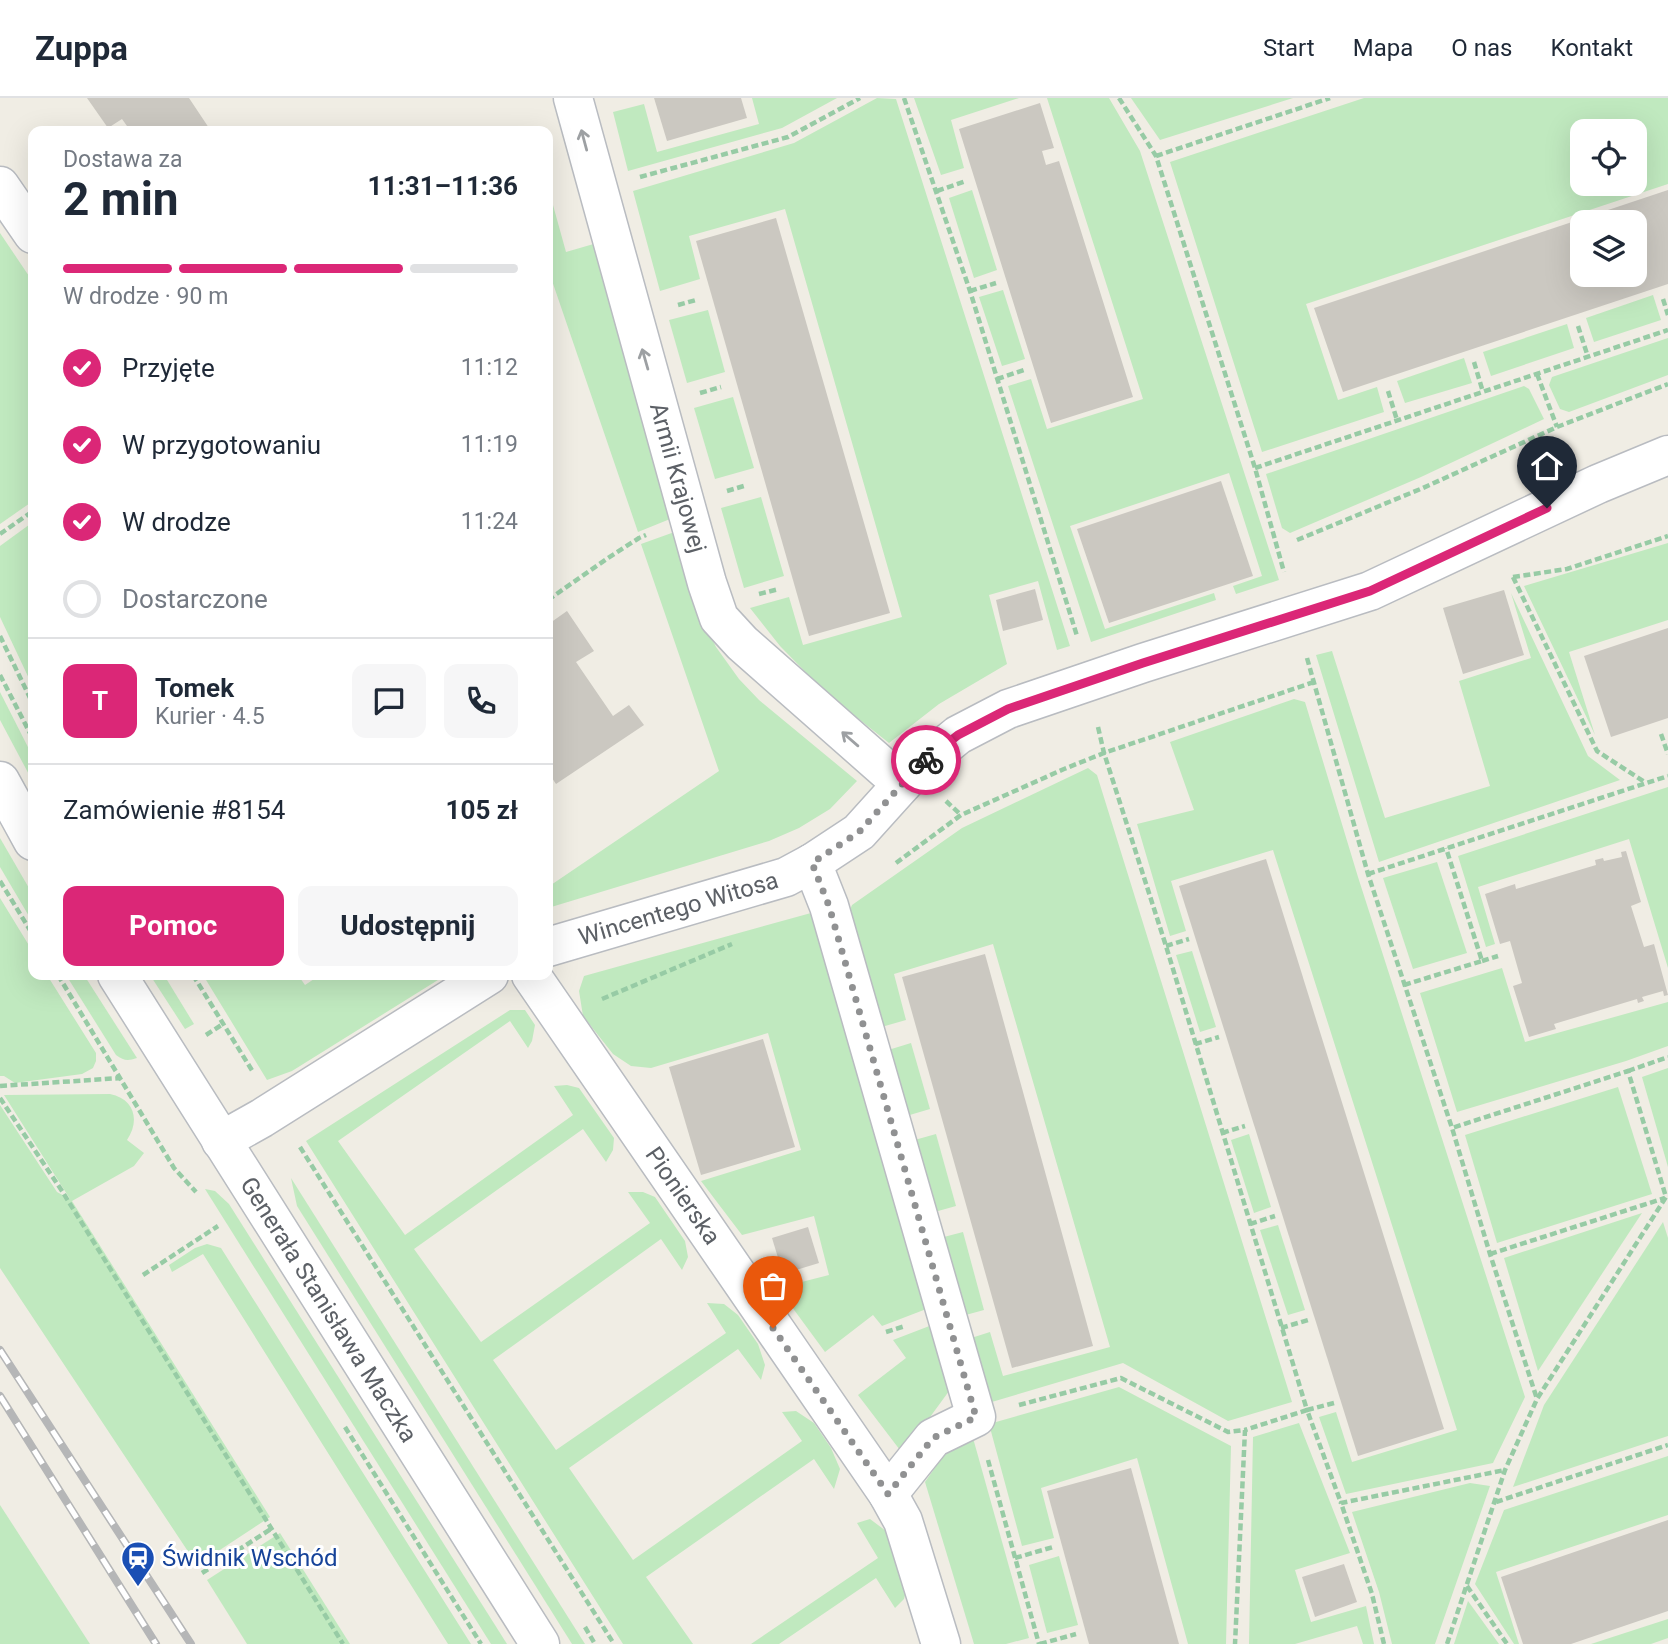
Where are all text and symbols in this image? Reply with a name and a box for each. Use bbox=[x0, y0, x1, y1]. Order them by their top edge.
text: Zuppa bbox=[35, 29, 128, 68]
text: Start bbox=[1263, 34, 1315, 62]
text: Mapa bbox=[1353, 34, 1413, 62]
text: O nas bbox=[1451, 34, 1512, 62]
text: Kontakt bbox=[1550, 34, 1633, 62]
map controls bbox=[1570, 119, 1647, 287]
button: locate bbox=[1570, 119, 1647, 196]
one-way arrow bbox=[577, 129, 590, 152]
text: Dostawa za bbox=[63, 146, 183, 173]
text: 11:31–11:36 bbox=[368, 171, 518, 201]
text: 2 min bbox=[63, 172, 179, 226]
button: layers bbox=[1570, 210, 1647, 287]
text: W drodze · 90 m bbox=[63, 283, 228, 310]
one-way arrow bbox=[638, 348, 651, 371]
icon: check bbox=[63, 349, 101, 387]
text: Przyjęte bbox=[122, 353, 215, 383]
text: 11:12 bbox=[461, 354, 518, 381]
street label: Armii Krajowej bbox=[644, 400, 712, 556]
icon: check bbox=[63, 426, 101, 464]
text: W przygotowaniu bbox=[122, 430, 321, 460]
text: 11:19 bbox=[461, 431, 518, 458]
pin bbox=[1517, 436, 1577, 508]
icon: home bbox=[1528, 447, 1566, 485]
icon: check bbox=[63, 503, 101, 541]
text: W drodze bbox=[122, 507, 231, 537]
text: 11:24 bbox=[461, 508, 518, 535]
text: Dostarczone bbox=[122, 584, 268, 614]
button: chat bbox=[352, 664, 426, 738]
button: phone bbox=[444, 664, 518, 738]
text: Tomek bbox=[155, 673, 234, 703]
text: T bbox=[92, 686, 108, 716]
text: Kurier · 4.5 bbox=[155, 703, 265, 730]
courier bbox=[891, 725, 961, 795]
one-way arrow bbox=[842, 731, 860, 747]
icon: bike bbox=[907, 741, 945, 779]
text: Zamówienie #8154 bbox=[63, 795, 285, 825]
text: 105 zł bbox=[446, 795, 518, 825]
street label: Wincentego Witosa bbox=[575, 866, 782, 951]
button: Pomoc bbox=[63, 886, 284, 966]
button: Udostępnij bbox=[298, 886, 518, 966]
street label: Pionierska bbox=[640, 1142, 726, 1250]
street label: Generała Stanisława Maczka bbox=[234, 1172, 423, 1448]
pin bbox=[743, 1256, 803, 1328]
icon: bag bbox=[754, 1267, 792, 1305]
station icon: Świdnik Wschód bbox=[119, 1539, 157, 1588]
place label: Świdnik Wschód bbox=[162, 1544, 338, 1572]

